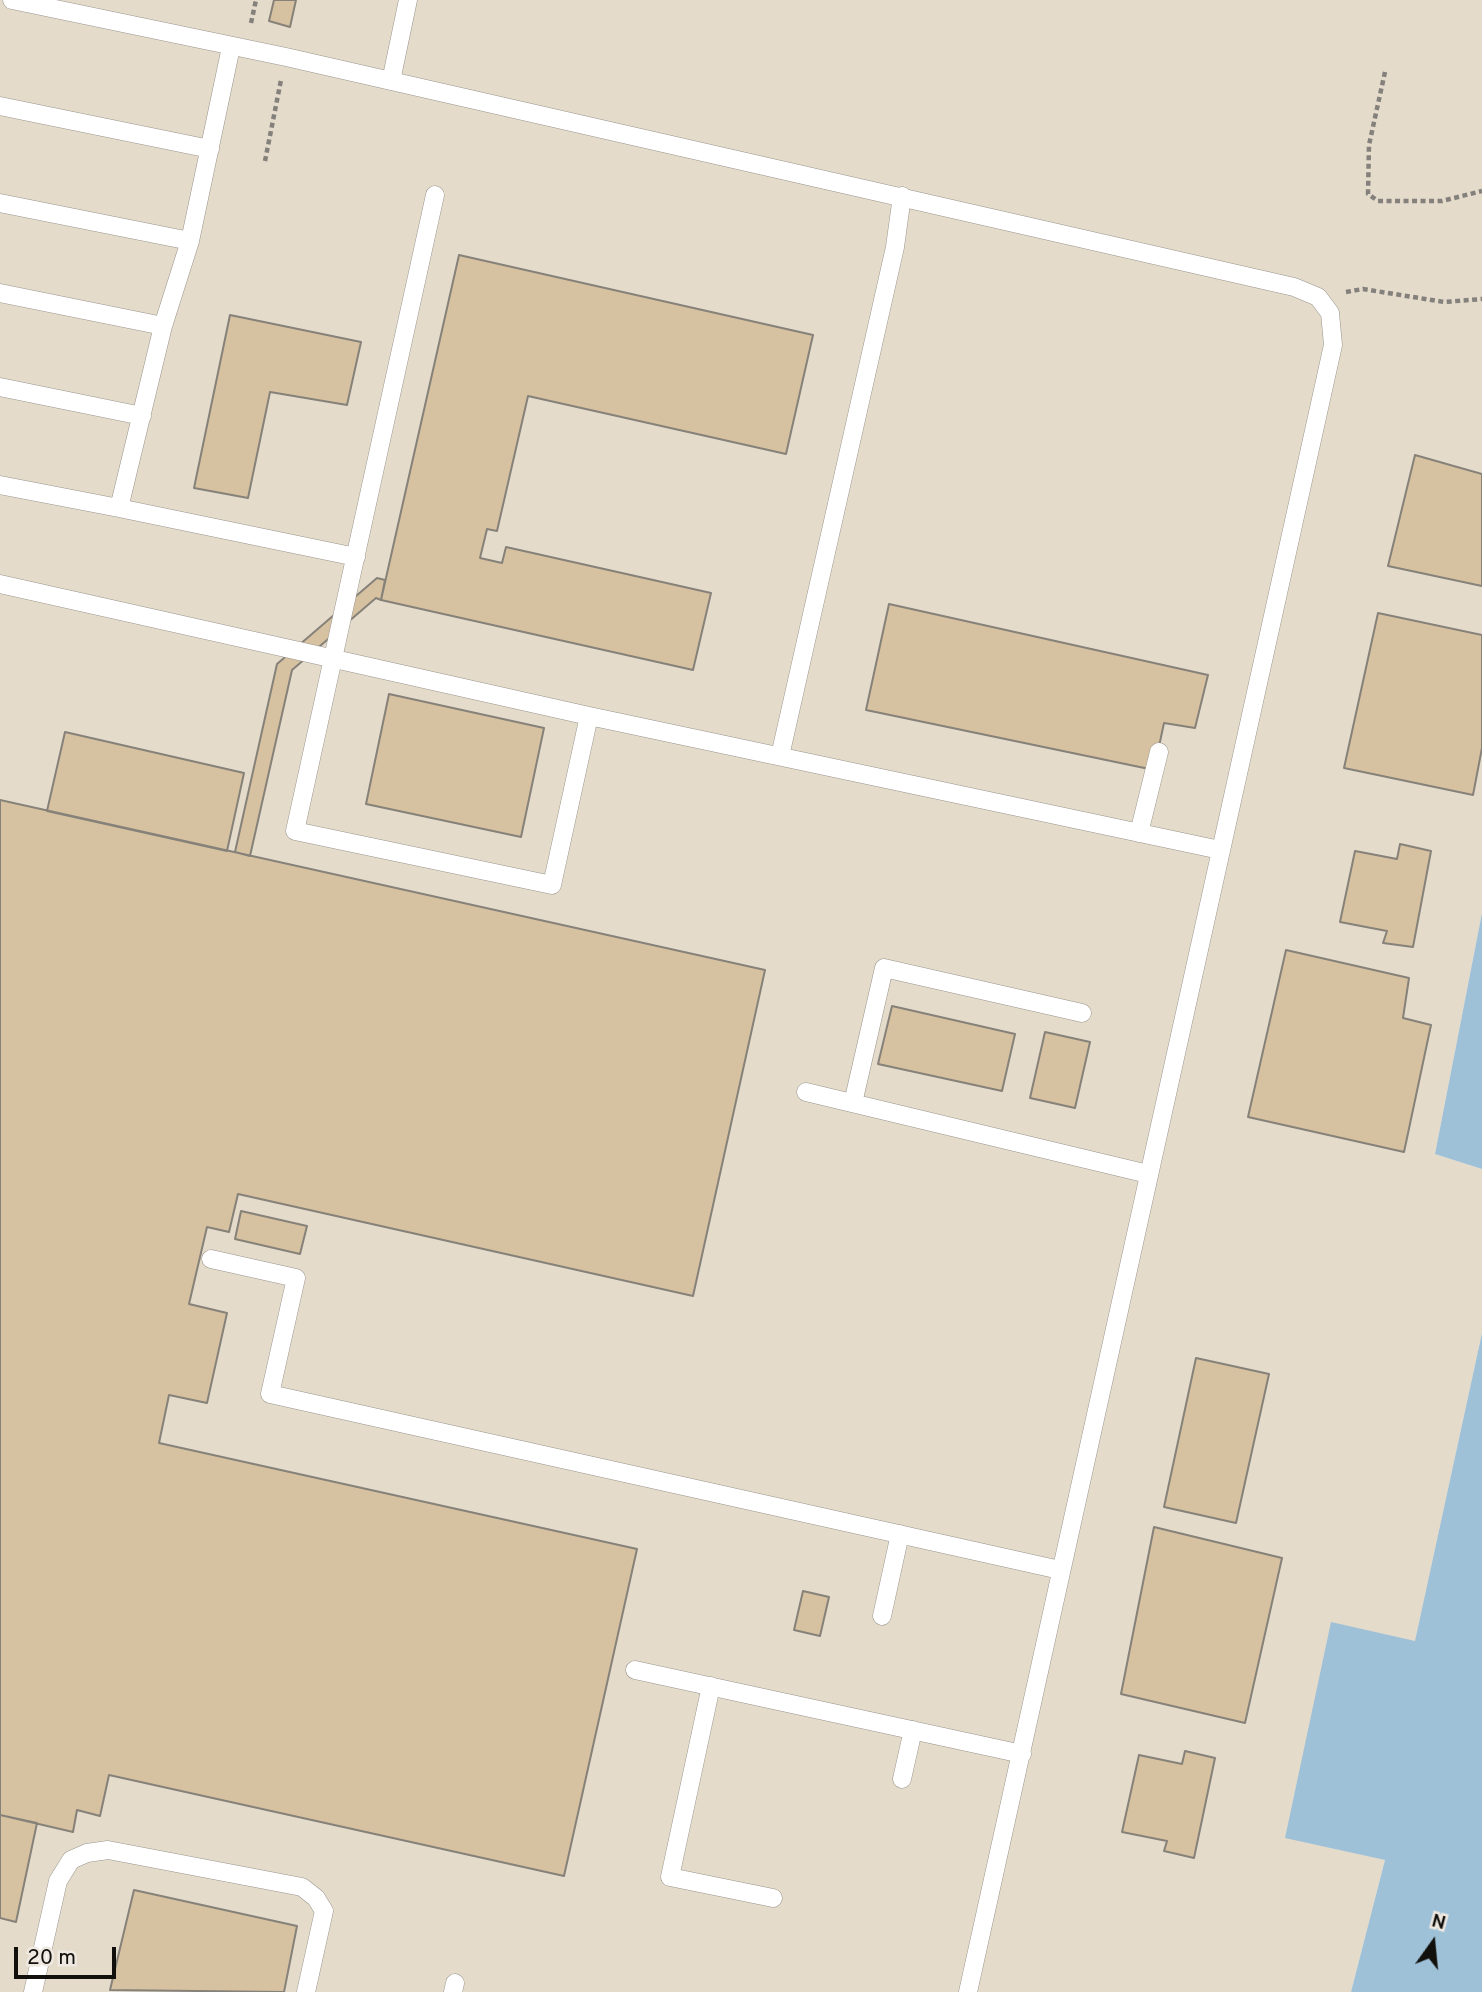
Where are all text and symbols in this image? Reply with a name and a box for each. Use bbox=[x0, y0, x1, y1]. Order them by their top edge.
north arrow bbox=[1398, 1908, 1468, 1978]
text: N bbox=[1429, 1909, 1448, 1936]
scale bar bbox=[18, 1932, 119, 1976]
text: 20 m bbox=[27, 1945, 76, 1972]

